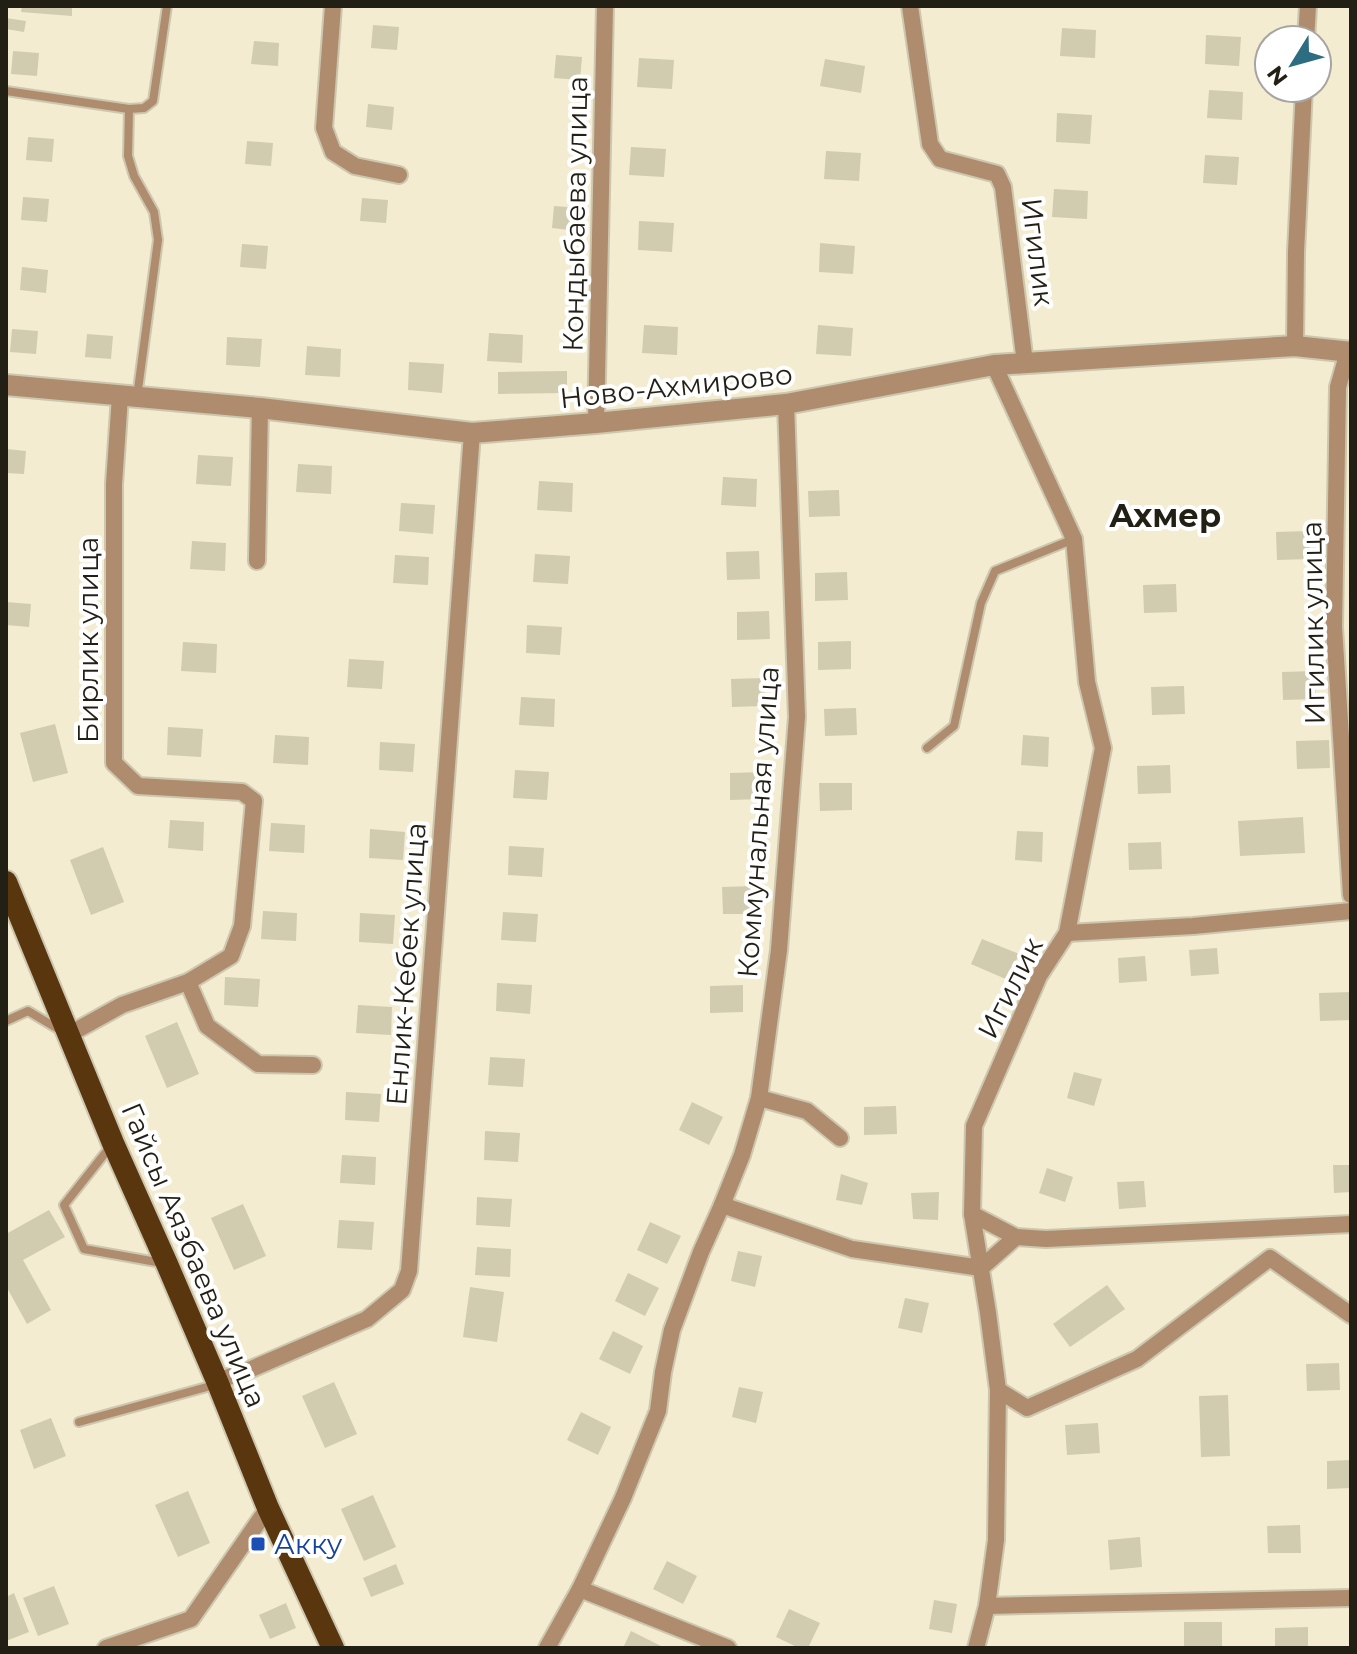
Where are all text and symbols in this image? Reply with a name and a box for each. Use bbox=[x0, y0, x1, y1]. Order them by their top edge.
north arrow bbox=[1253, 24, 1333, 104]
text: N bbox=[1261, 61, 1294, 91]
street label: Кондыбаева улица bbox=[556, 76, 594, 352]
street label: Игилик bbox=[1014, 196, 1062, 308]
street label: Ново-Ахмирово bbox=[558, 357, 794, 415]
district label: Ахмер bbox=[1109, 496, 1221, 535]
street label: Игилик улица bbox=[1294, 521, 1332, 725]
street label: Бирлик улица bbox=[71, 537, 105, 743]
street label: Коммунальная улица bbox=[730, 665, 786, 979]
street label: Енлик-Кебек улица bbox=[379, 821, 433, 1107]
street label: Игилик bbox=[970, 932, 1050, 1044]
street label: Гайсы Аязбаева улица bbox=[114, 1097, 274, 1413]
place label: Акку bbox=[274, 1527, 343, 1561]
marker: Акку bbox=[249, 1535, 267, 1553]

